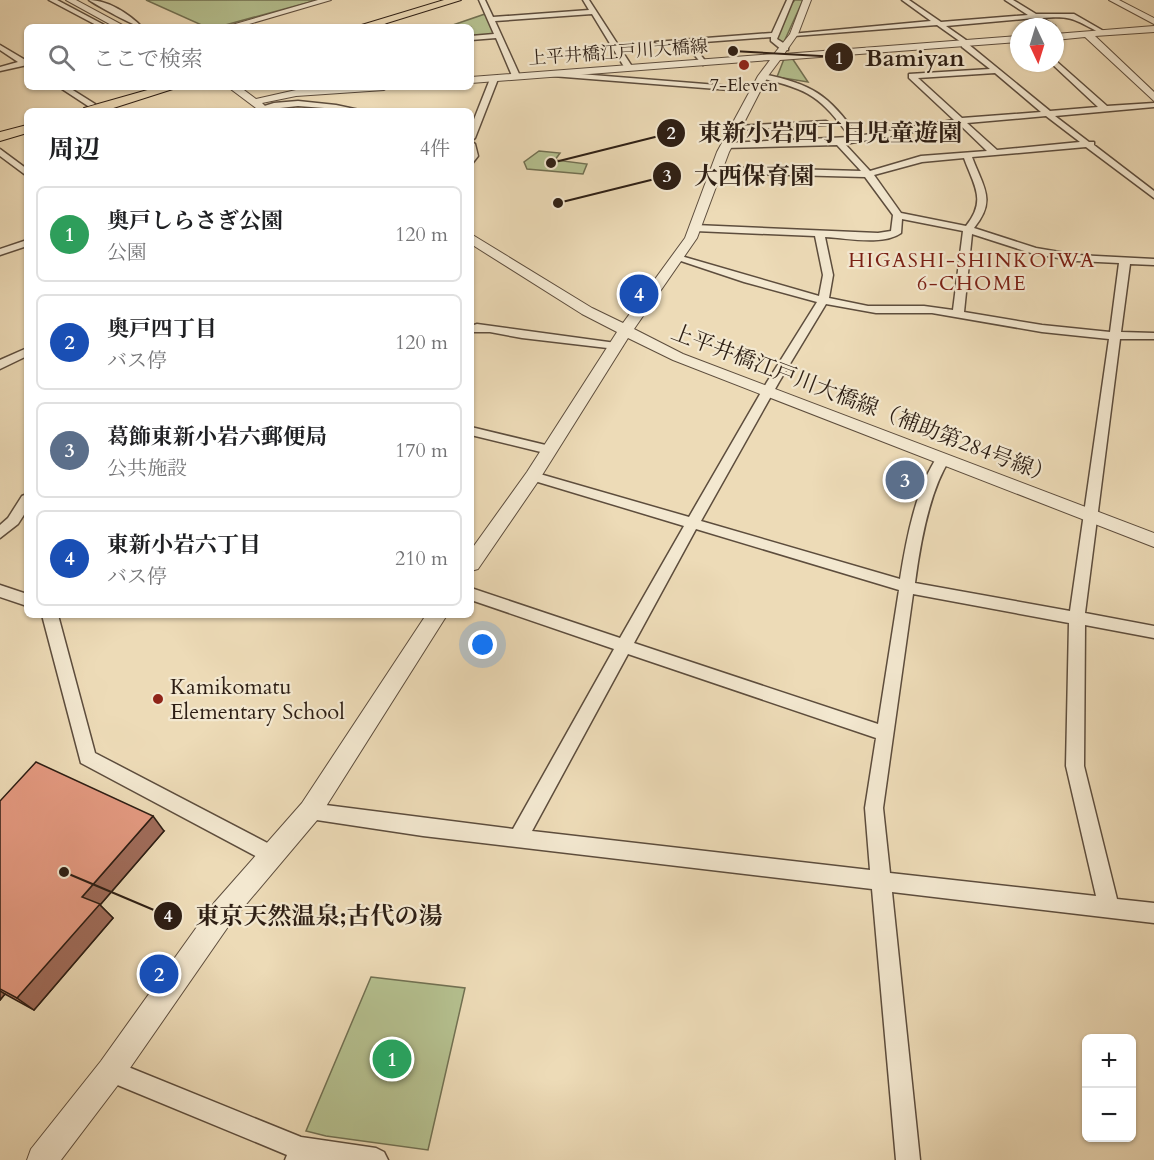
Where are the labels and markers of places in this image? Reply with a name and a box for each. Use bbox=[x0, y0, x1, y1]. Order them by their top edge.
callout: Bamiyan bbox=[824, 36, 977, 78]
marker: 7-Eleven bbox=[737, 58, 751, 72]
place label: 7-Eleven bbox=[710, 73, 779, 98]
callout: 東新小岩四丁目児童遊園 bbox=[656, 112, 974, 154]
callout: 大西保育園 bbox=[652, 155, 826, 197]
pin: 4 bbox=[620, 272, 658, 316]
pin: 3 bbox=[886, 458, 924, 502]
place label: Kamikomatu Elementary School bbox=[170, 672, 345, 727]
marker: Kamikomatu Elementary School bbox=[151, 692, 165, 706]
callout: 東京天然温泉;古代の湯 bbox=[153, 895, 454, 937]
pin: 2 bbox=[140, 952, 178, 996]
pin: 1 bbox=[372, 1036, 412, 1082]

